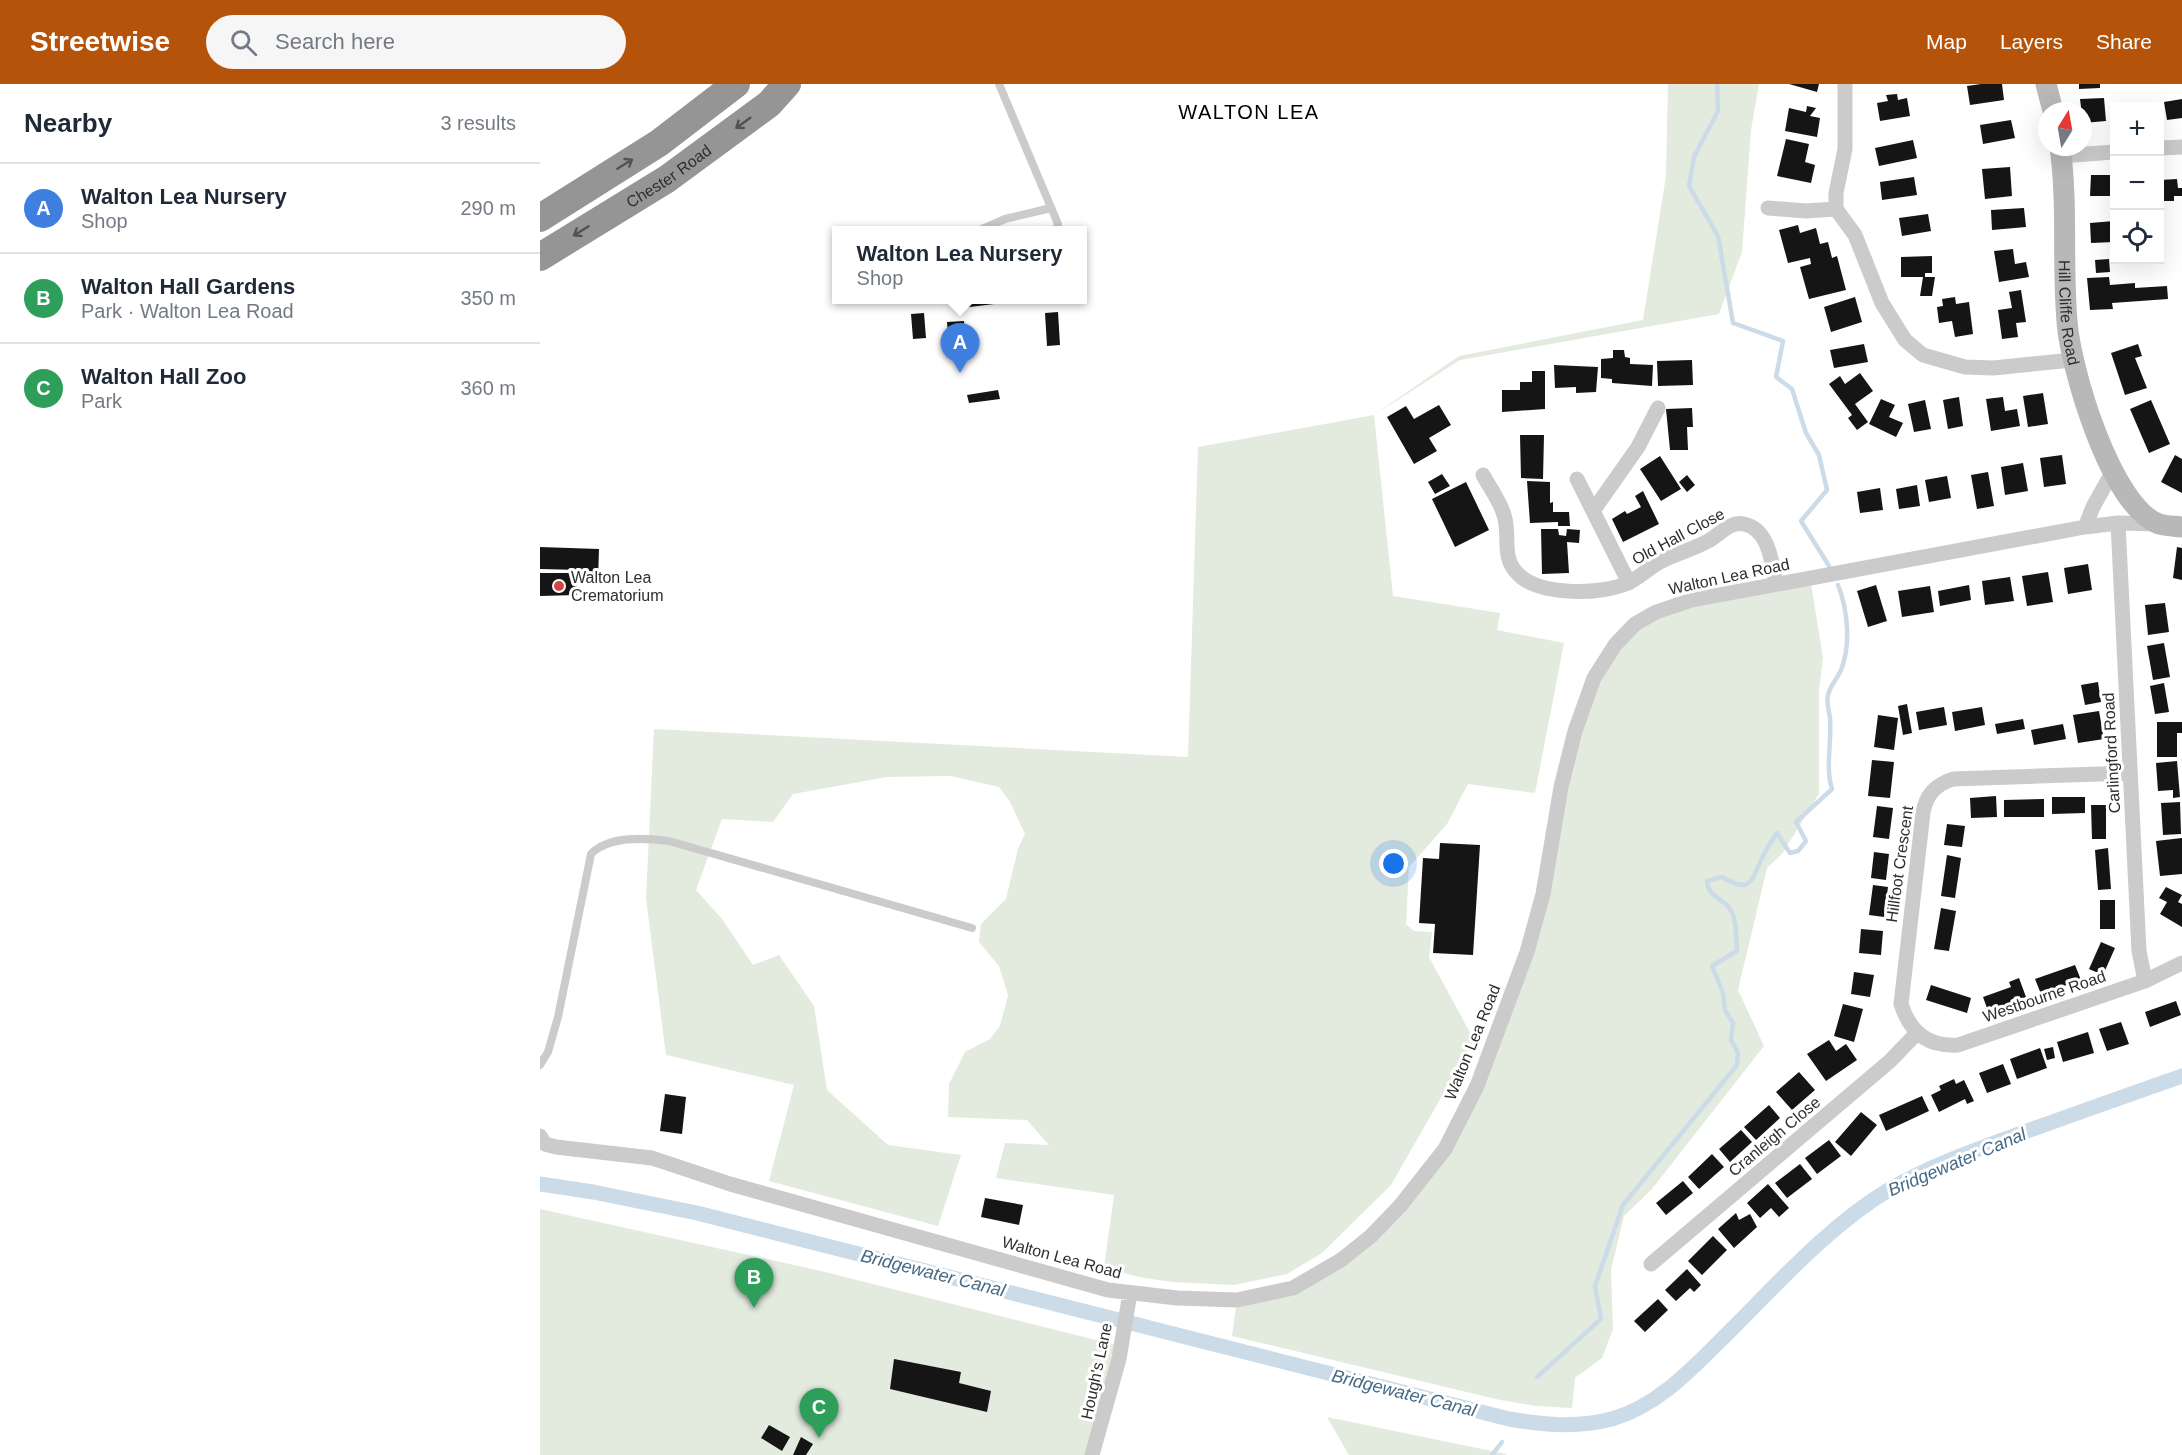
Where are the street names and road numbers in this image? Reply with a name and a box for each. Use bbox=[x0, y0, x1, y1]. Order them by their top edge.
street label: Chester Road bbox=[623, 142, 715, 211]
street label: Hill Cliffe Road bbox=[2056, 260, 2082, 367]
street label: Old Hall Close bbox=[1629, 505, 1727, 568]
street label: Walton Lea Road bbox=[1667, 555, 1791, 598]
street label: Carlingford Road bbox=[2100, 692, 2123, 814]
street label: Hillfoot Crescent bbox=[1883, 804, 1916, 923]
street label: Westbourne Road bbox=[1981, 967, 2108, 1025]
street label: Walton Lea Road bbox=[1442, 982, 1503, 1102]
street label: Cranleigh Close bbox=[1725, 1093, 1823, 1179]
street label: Walton Lea Road bbox=[1000, 1233, 1123, 1282]
street label: Hough's Lane bbox=[1078, 1321, 1115, 1421]

